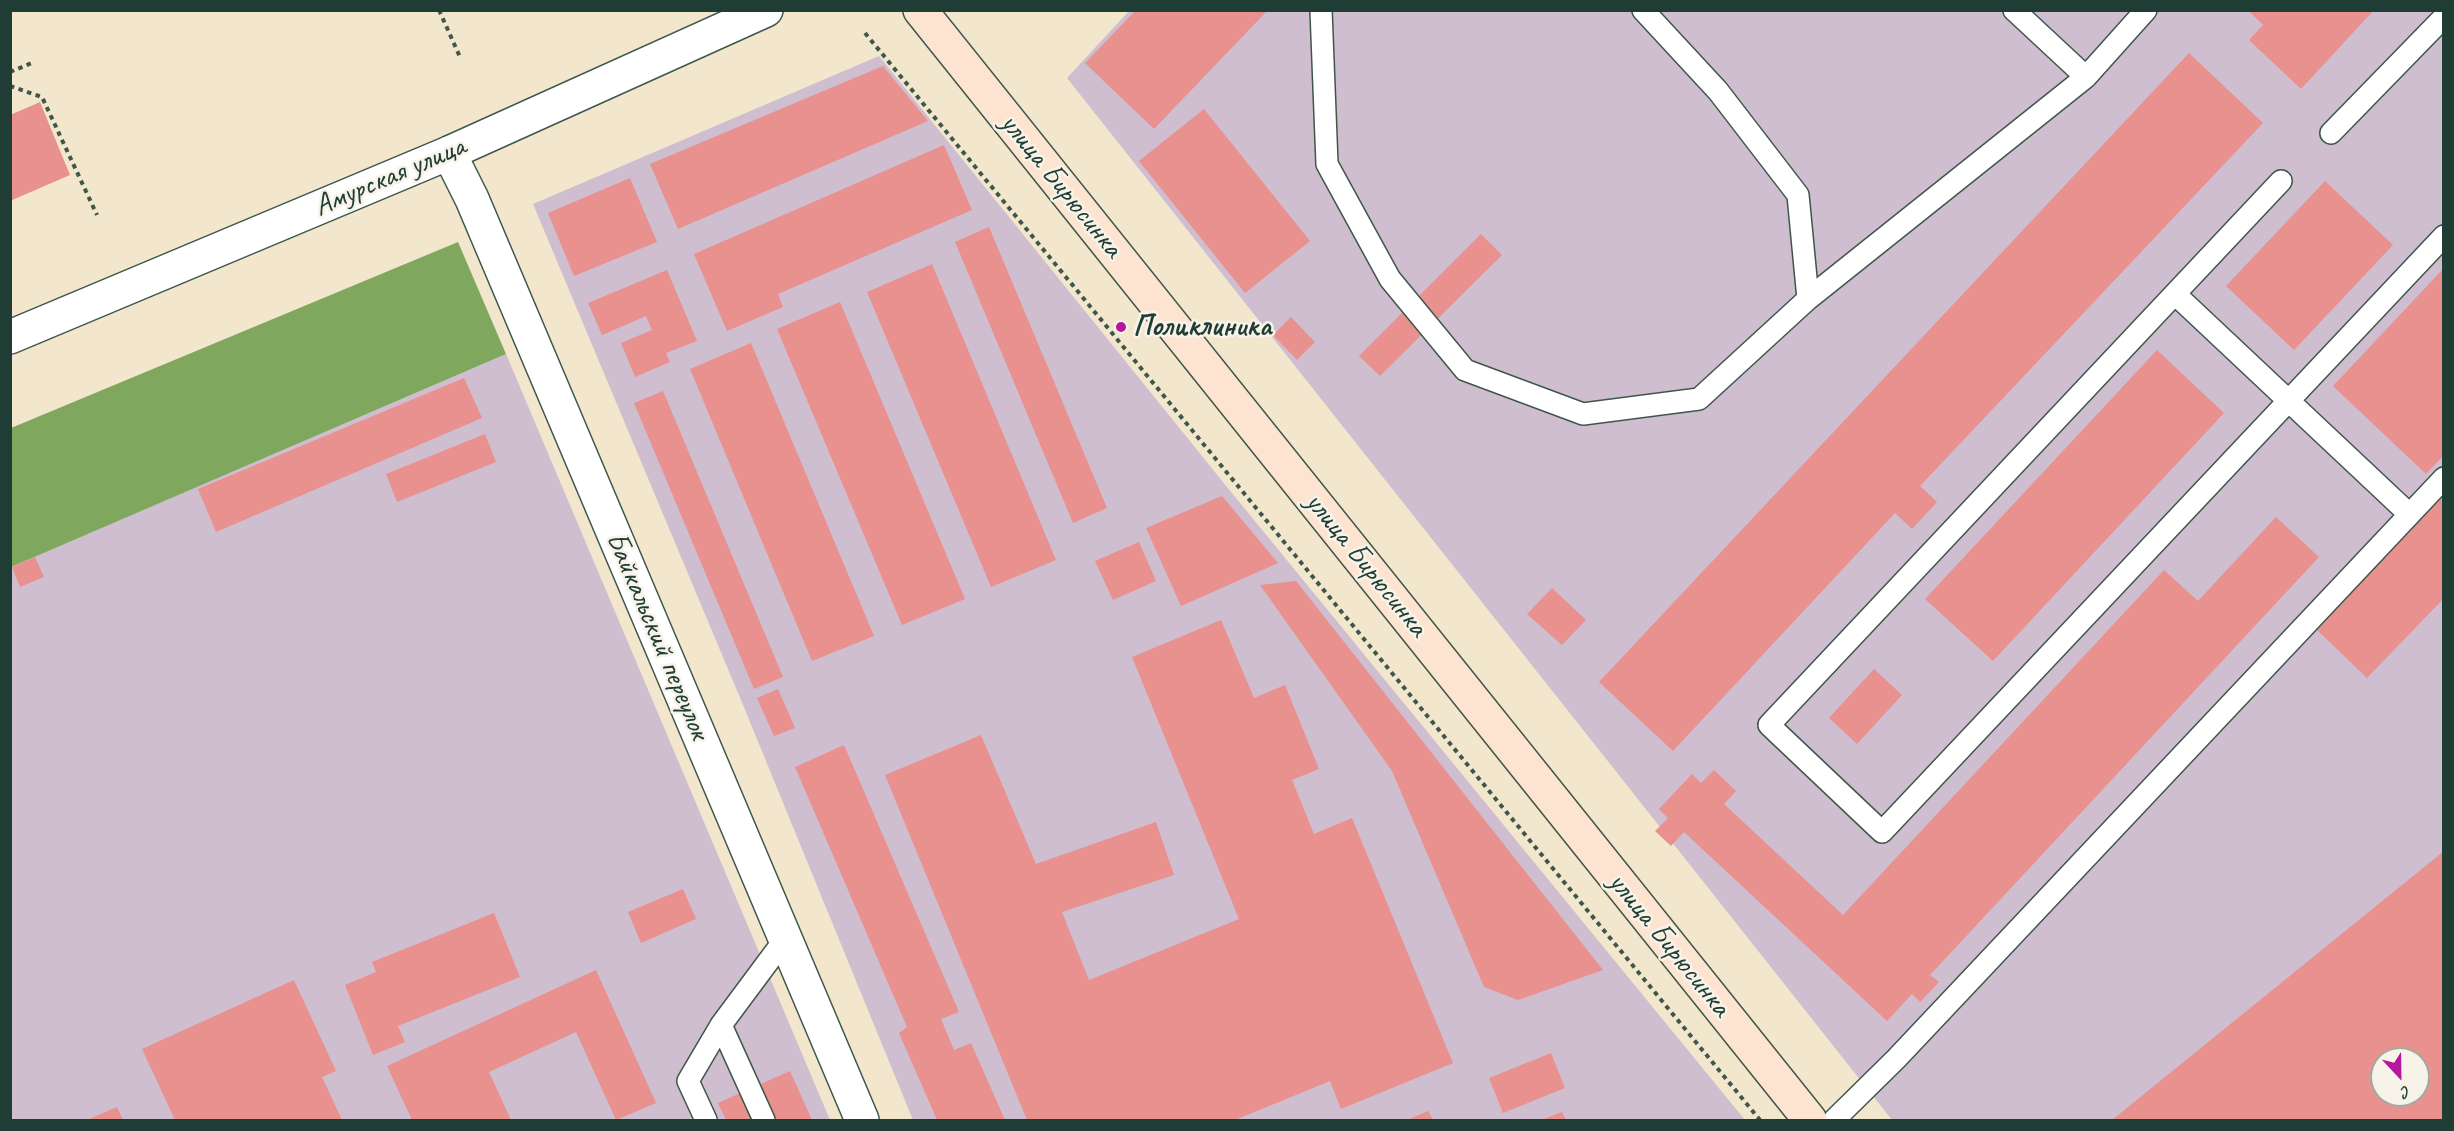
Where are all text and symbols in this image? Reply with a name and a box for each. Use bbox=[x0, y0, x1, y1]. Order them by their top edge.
street label: улица Бирюсинка bbox=[992, 106, 1130, 266]
street label: Амурская улица bbox=[309, 129, 471, 225]
place label: Поликлиника bbox=[1133, 309, 1271, 345]
marker: Поликлиника bbox=[1114, 320, 1128, 334]
street label: улица Бирюсинка bbox=[1297, 485, 1435, 645]
street label: Байкальский переулок bbox=[597, 527, 717, 745]
street label: улица Бирюсинка bbox=[1600, 865, 1738, 1025]
north arrow bbox=[2370, 1047, 2430, 1107]
text: С bbox=[2399, 1081, 2413, 1103]

